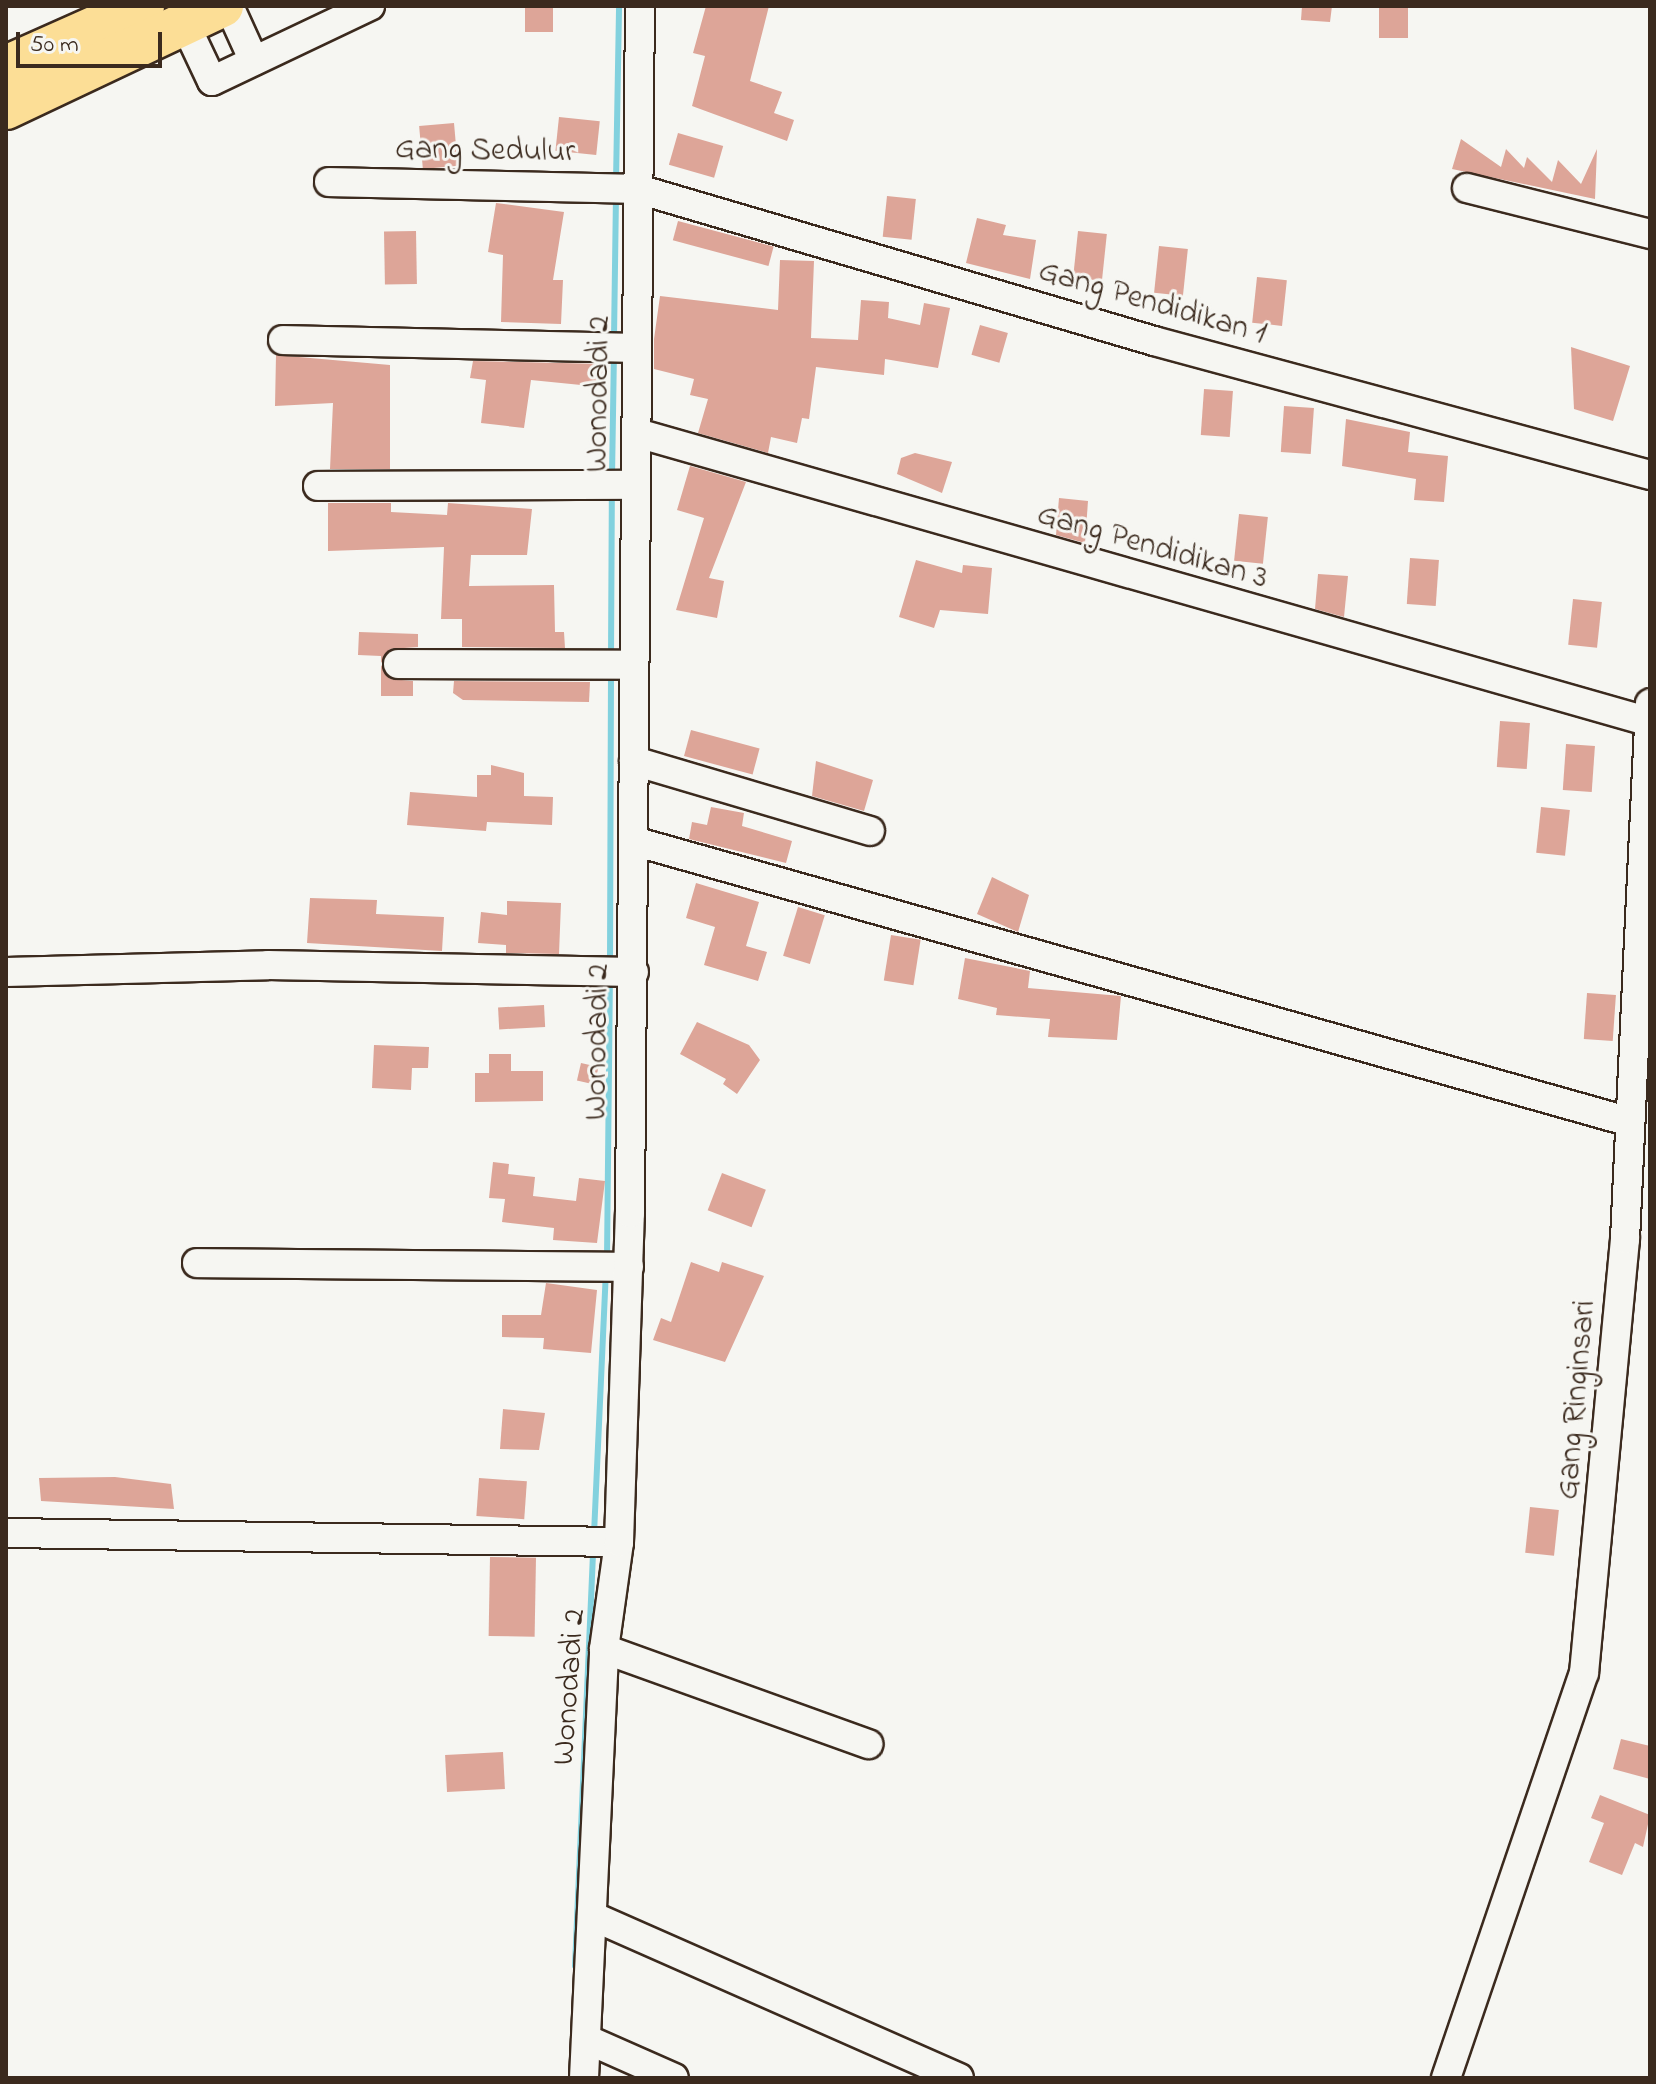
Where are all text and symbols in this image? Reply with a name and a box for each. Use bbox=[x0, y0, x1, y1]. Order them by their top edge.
scale bar bbox=[20, 16, 166, 66]
text: 50 m bbox=[30, 28, 79, 63]
street label: Gang Sedulur bbox=[395, 131, 575, 173]
street label: Gang Pendidikan 1 bbox=[1034, 253, 1270, 355]
street label: Wonodadi 2 bbox=[579, 315, 621, 473]
street label: Gang Pendidikan 3 bbox=[1032, 497, 1272, 599]
street label: Wonodadi 2 bbox=[578, 963, 620, 1121]
street label: Gang Ringinsari bbox=[1550, 1299, 1606, 1501]
street label: Wonodadi 2 bbox=[546, 1607, 596, 1767]

